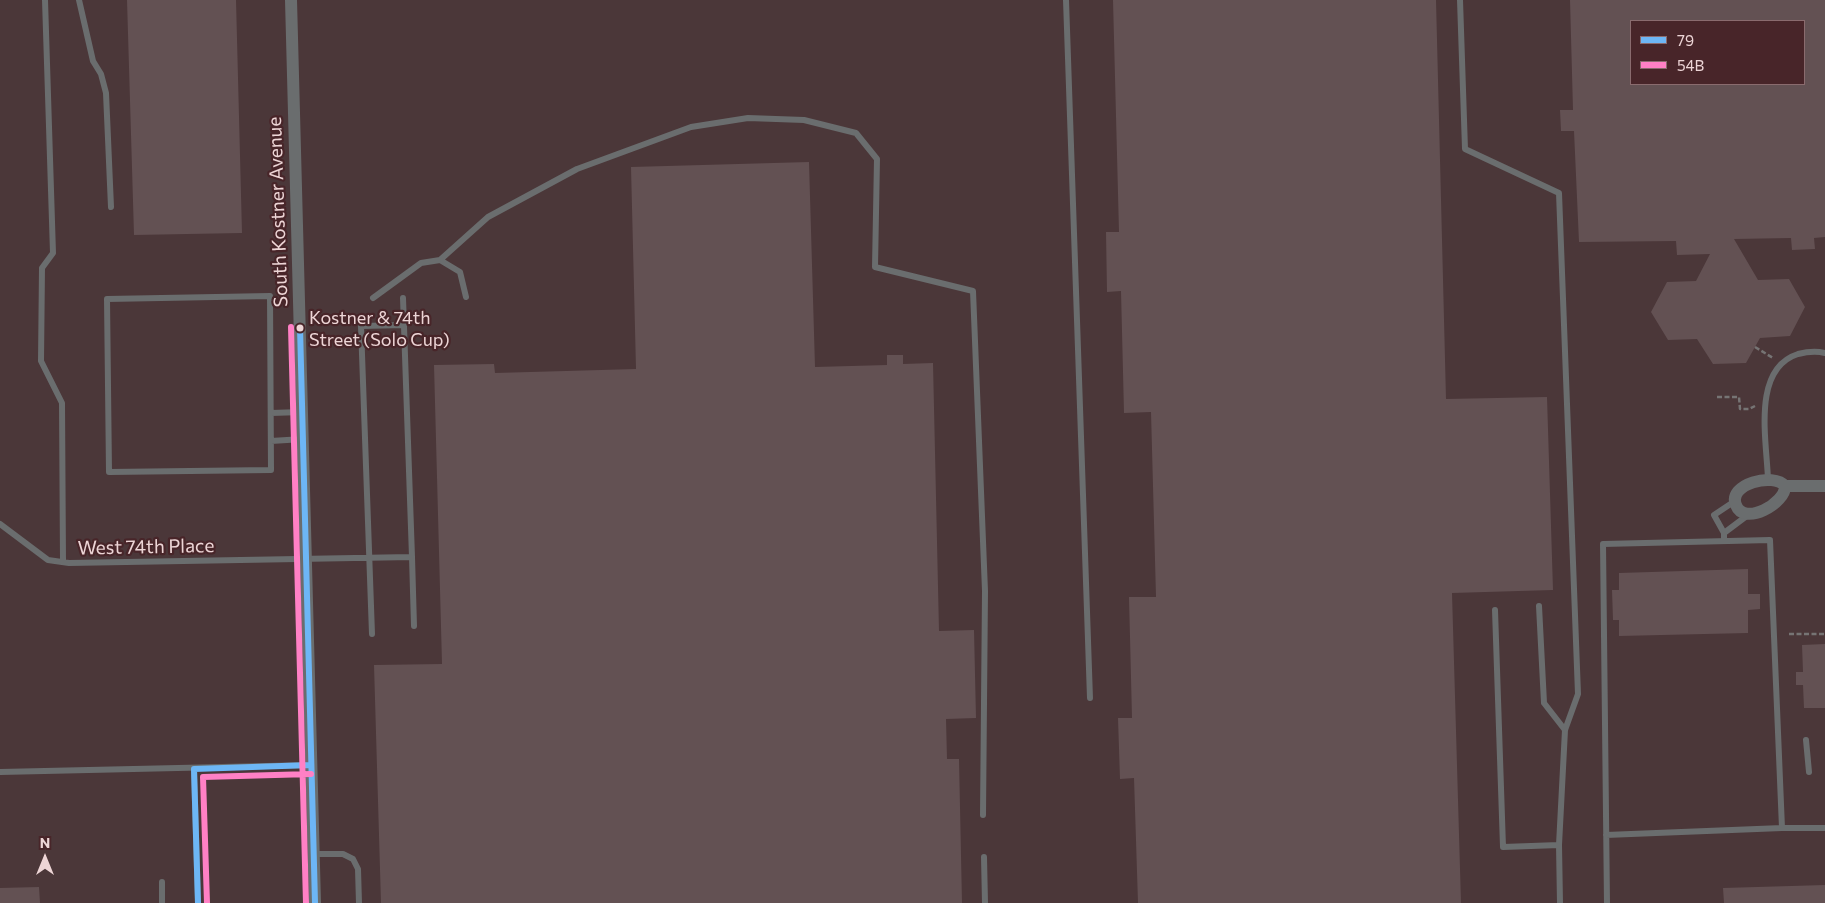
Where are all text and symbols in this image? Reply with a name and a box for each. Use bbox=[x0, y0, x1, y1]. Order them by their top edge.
legend bbox=[1630, 20, 1805, 85]
text: 79 bbox=[1677, 31, 1694, 49]
text: 54B bbox=[1677, 56, 1704, 74]
street label: South Kostner Avenue bbox=[263, 116, 293, 308]
place label: Kostner & 74th Street (Solo Cup) bbox=[309, 307, 450, 350]
marker: Kostner & 74th Street (Solo Cup) bbox=[295, 323, 305, 333]
street label: West 74th Place bbox=[77, 534, 215, 560]
north arrow bbox=[20, 833, 70, 883]
text: N bbox=[40, 834, 50, 851]

